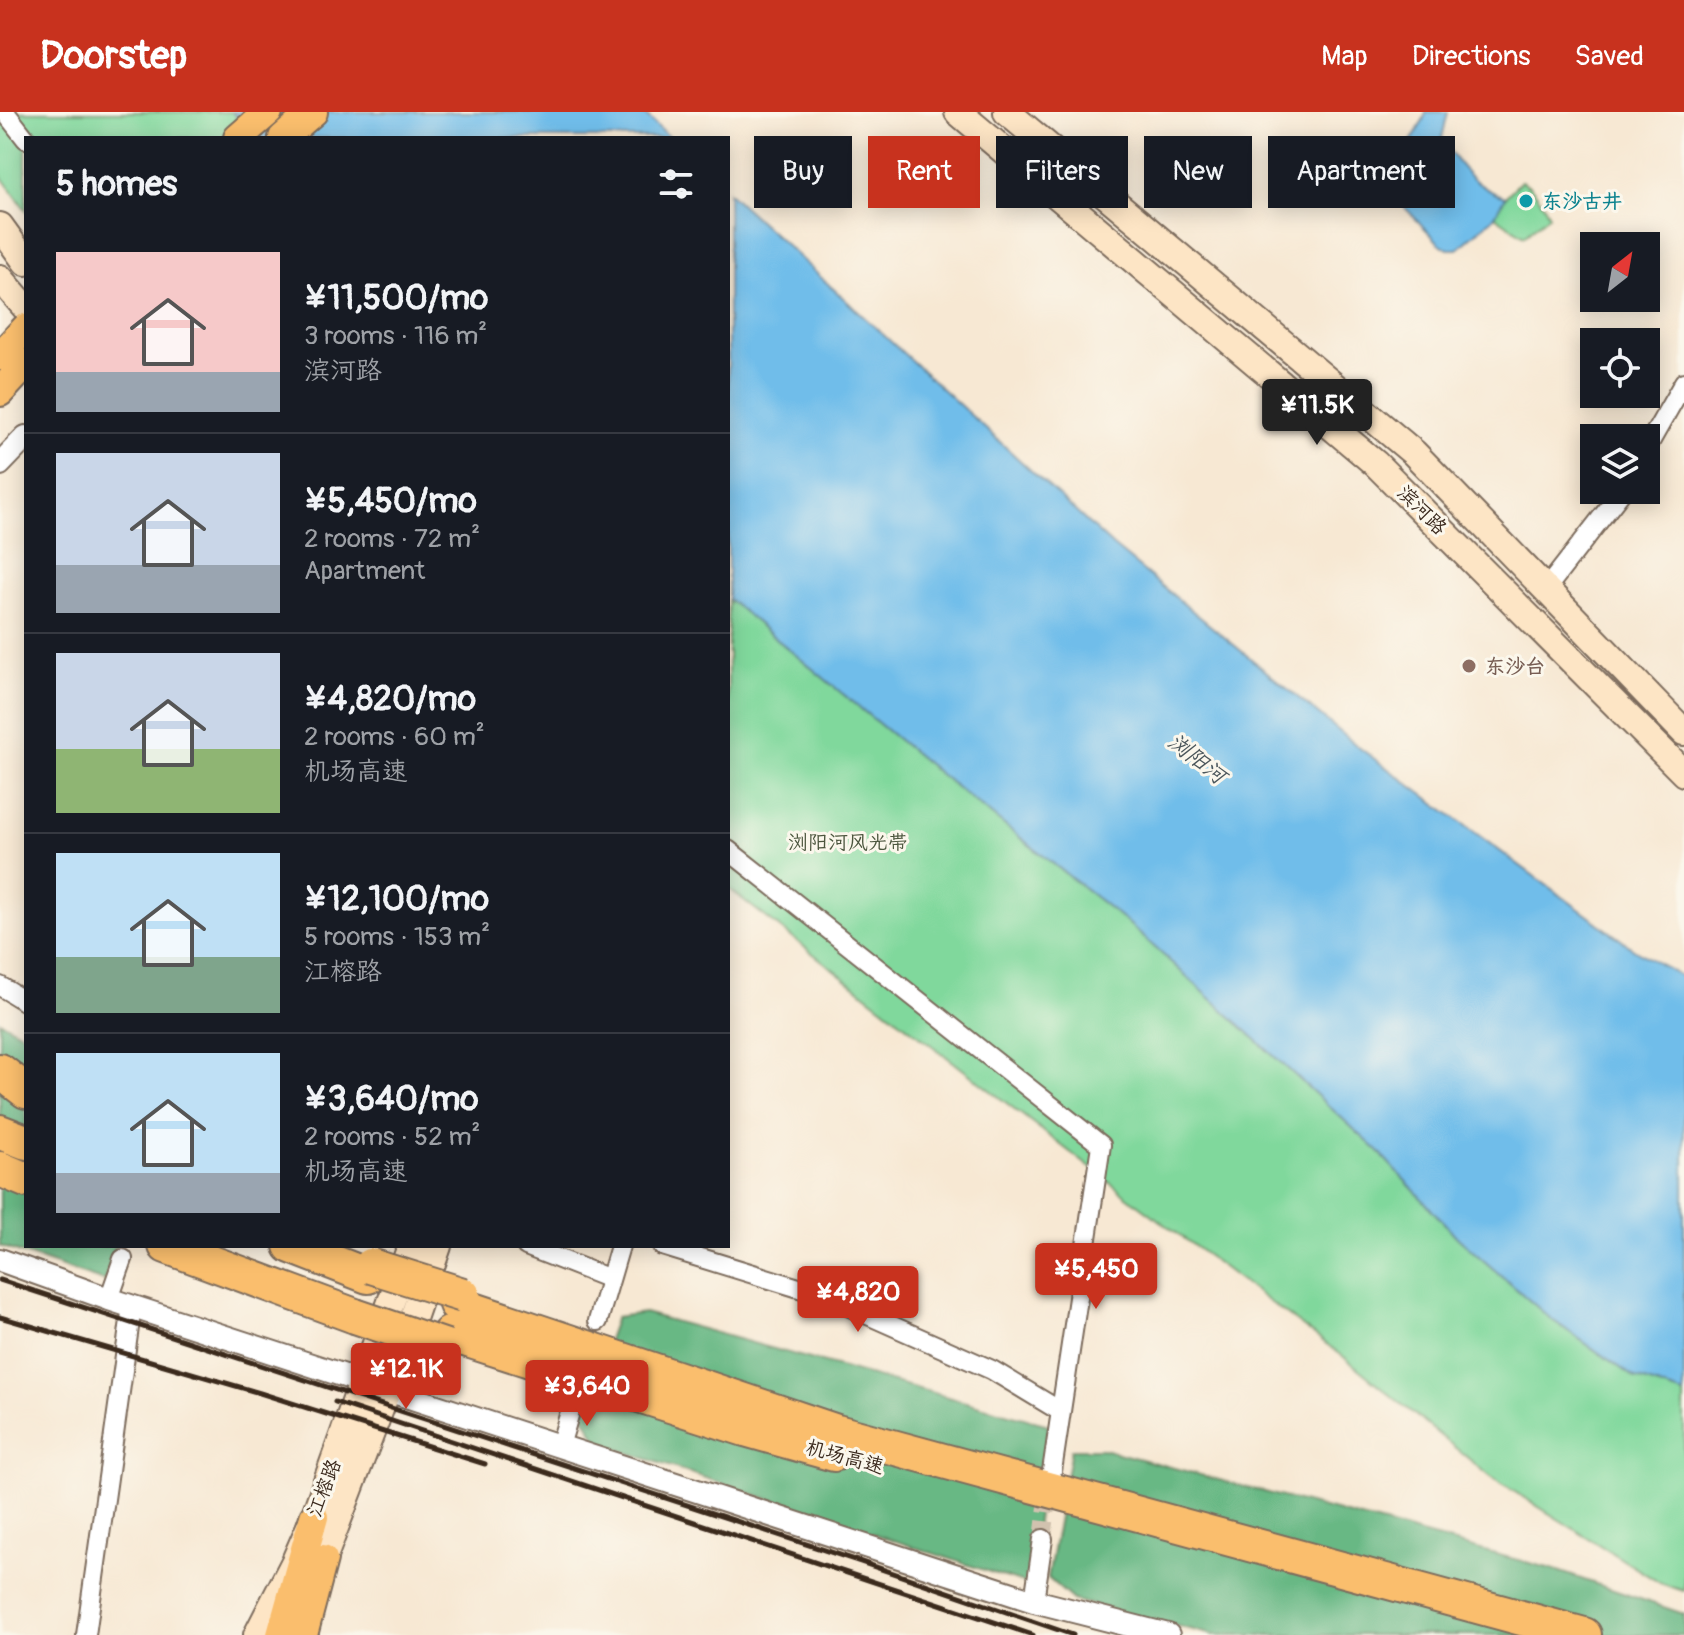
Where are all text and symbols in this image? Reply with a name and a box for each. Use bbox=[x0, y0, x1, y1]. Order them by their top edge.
text: Doorstep bbox=[40, 32, 187, 80]
text: Map bbox=[1321, 39, 1368, 74]
text: Directions bbox=[1412, 39, 1531, 74]
text: Saved bbox=[1575, 39, 1644, 74]
chip: Buy bbox=[754, 136, 852, 208]
chip: Rent bbox=[868, 136, 980, 208]
chip: Filters bbox=[996, 136, 1128, 208]
chip: New bbox=[1144, 136, 1252, 208]
chip: Apartment bbox=[1268, 136, 1455, 208]
icon: filters bbox=[654, 162, 698, 206]
text: 5 homes bbox=[56, 163, 177, 206]
place label: 东沙古井 bbox=[1542, 189, 1622, 214]
marker: 东沙古井 bbox=[1517, 192, 1535, 210]
north arrow bbox=[1580, 232, 1660, 312]
map controls bbox=[1580, 232, 1660, 504]
text: ¥11,500/mo bbox=[304, 277, 488, 320]
icon: home bbox=[120, 284, 216, 380]
text: 3 rooms · 116 m² bbox=[304, 320, 487, 352]
button: locate bbox=[1580, 328, 1660, 408]
text: 滨河路 bbox=[304, 355, 382, 387]
pin: ¥11.5K bbox=[1252, 379, 1382, 447]
text: ¥11.5K bbox=[1280, 389, 1354, 421]
button: layers bbox=[1580, 424, 1660, 504]
text: ¥5,450/mo bbox=[304, 480, 477, 523]
street label: 滨河路 bbox=[1392, 480, 1453, 541]
icon: home bbox=[120, 485, 216, 581]
text: 2 rooms · 72 m² bbox=[304, 523, 480, 555]
text: Apartment bbox=[304, 555, 425, 587]
place label: 东沙台 bbox=[1485, 654, 1545, 679]
marker: 东沙台 bbox=[1460, 657, 1478, 675]
text: ¥4,820/mo bbox=[304, 678, 476, 721]
icon: home bbox=[120, 685, 216, 781]
text: 2 rooms · 60 m² bbox=[304, 721, 485, 753]
water label: 浏阳河 bbox=[1162, 728, 1234, 792]
text: 机场高速 bbox=[304, 756, 408, 788]
park label: 浏阳河风光带 bbox=[788, 830, 908, 855]
text: ¥12,100/mo bbox=[304, 878, 489, 921]
icon: home bbox=[120, 885, 216, 981]
text: 5 rooms · 153 m² bbox=[304, 921, 490, 953]
text: 江榕路 bbox=[304, 956, 382, 988]
text: ¥3,640/mo bbox=[304, 1078, 479, 1121]
icon: home bbox=[120, 1085, 216, 1181]
text: 2 rooms · 52 m² bbox=[304, 1121, 480, 1153]
text: 机场高速 bbox=[304, 1156, 408, 1188]
pin: ¥5,450 bbox=[1031, 1243, 1161, 1311]
text: ¥5,450 bbox=[1053, 1253, 1139, 1285]
pin: ¥4,820 bbox=[793, 1266, 923, 1334]
text: ¥4,820 bbox=[815, 1276, 901, 1308]
pin: ¥12.1K bbox=[341, 1343, 471, 1411]
text: ¥12.1K bbox=[369, 1353, 443, 1385]
pin: ¥3,640 bbox=[522, 1360, 652, 1428]
text: ¥3,640 bbox=[543, 1370, 631, 1402]
street label: 机场高速 bbox=[803, 1435, 887, 1479]
street label: 江榕路 bbox=[302, 1455, 347, 1520]

